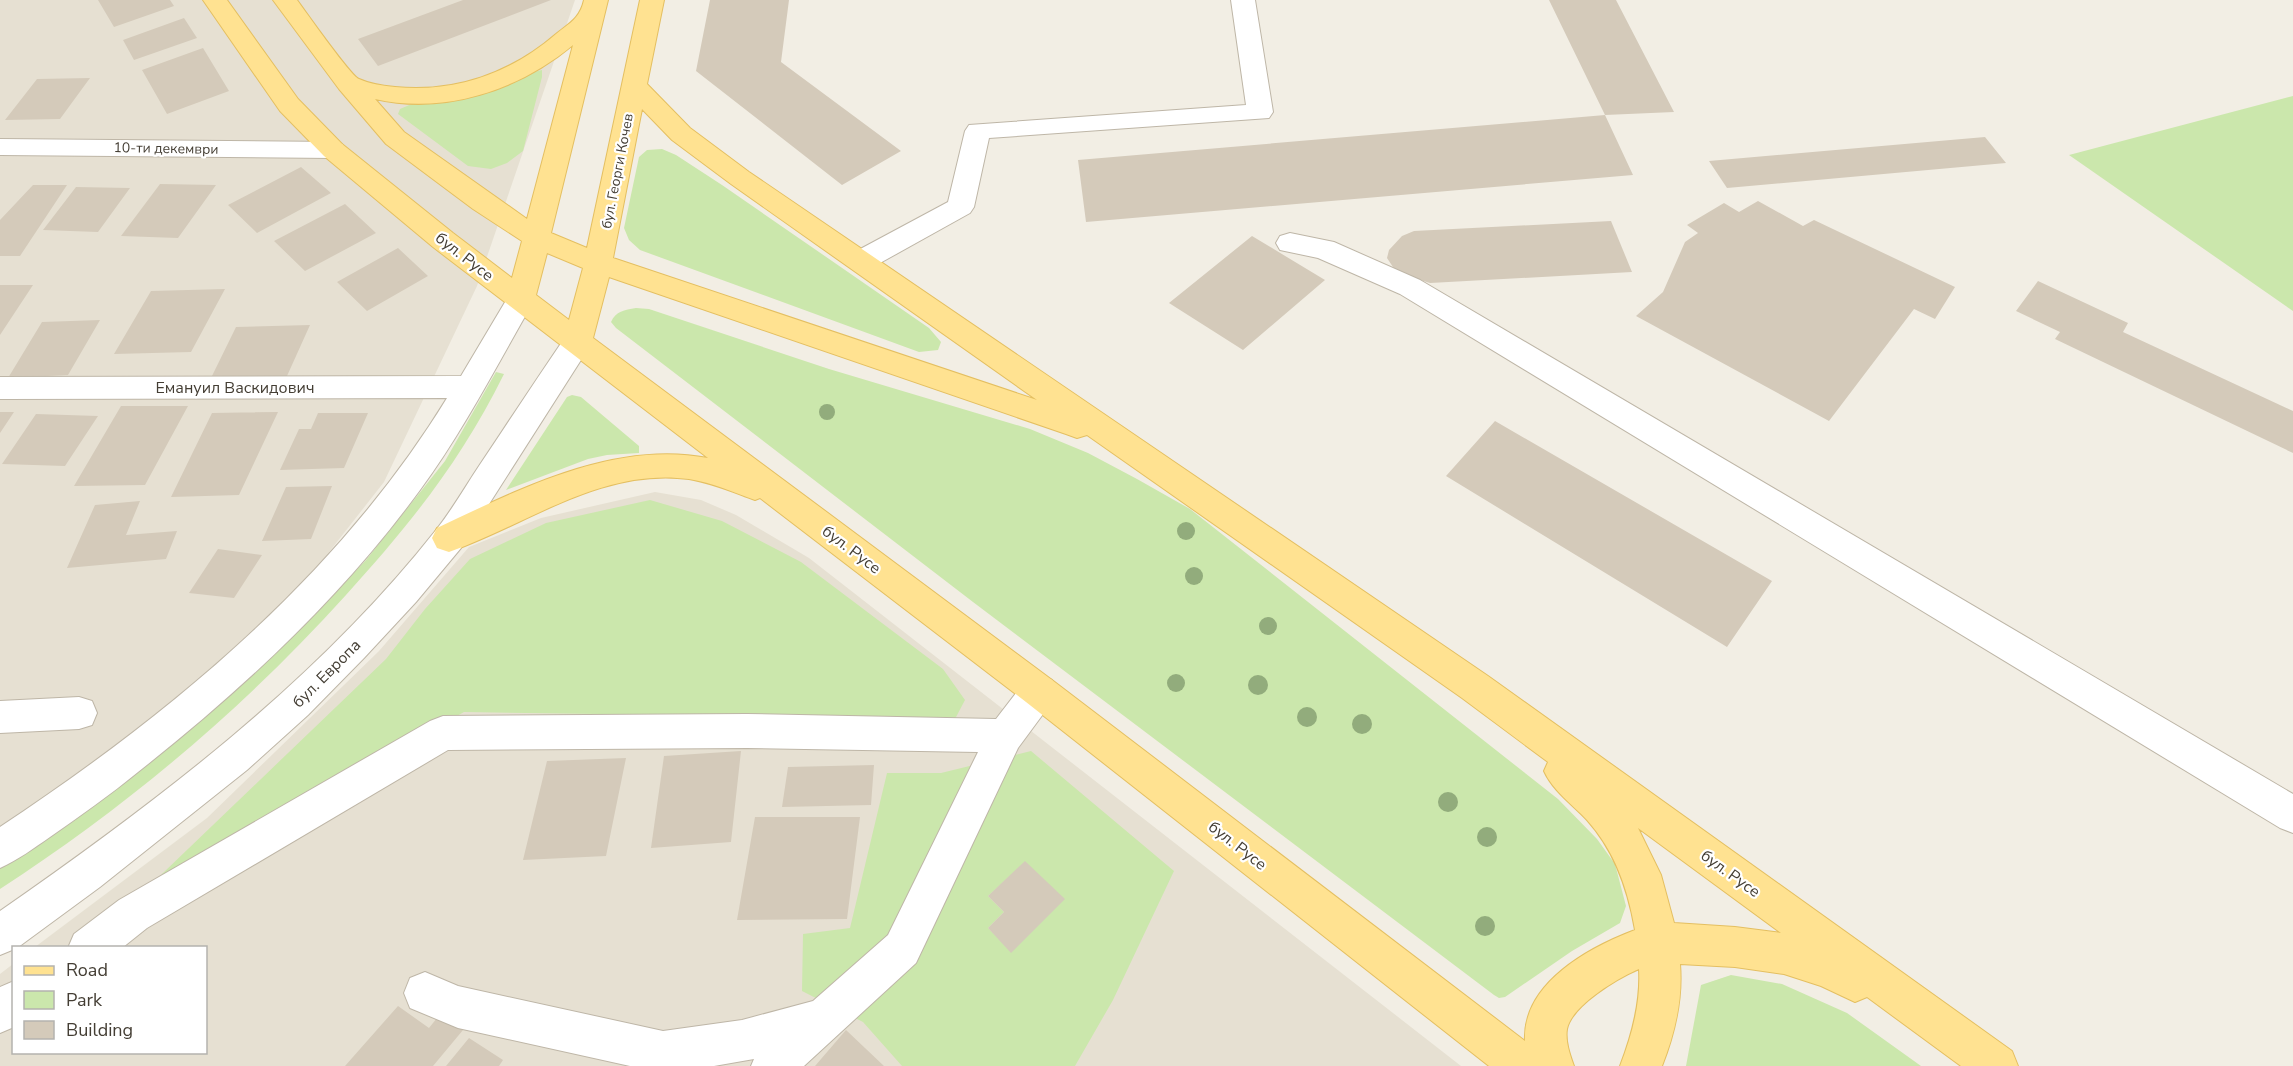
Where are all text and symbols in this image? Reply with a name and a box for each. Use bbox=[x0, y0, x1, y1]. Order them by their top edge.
street label: бул. Георги Кочев bbox=[597, 112, 638, 230]
street label: 10-ти декември bbox=[113, 138, 219, 159]
street label: бул. Русе bbox=[431, 227, 498, 287]
street label: Емануил Васкидович bbox=[155, 377, 315, 399]
street label: бул. Русе bbox=[817, 520, 885, 579]
street label: бул. Европа bbox=[288, 635, 366, 713]
street label: бул. Русе bbox=[1204, 816, 1271, 876]
street label: бул. Русе bbox=[1696, 845, 1765, 903]
legend bbox=[12, 946, 207, 1054]
text: Road bbox=[66, 958, 108, 982]
text: Park bbox=[66, 988, 103, 1012]
text: Building bbox=[66, 1018, 133, 1042]

